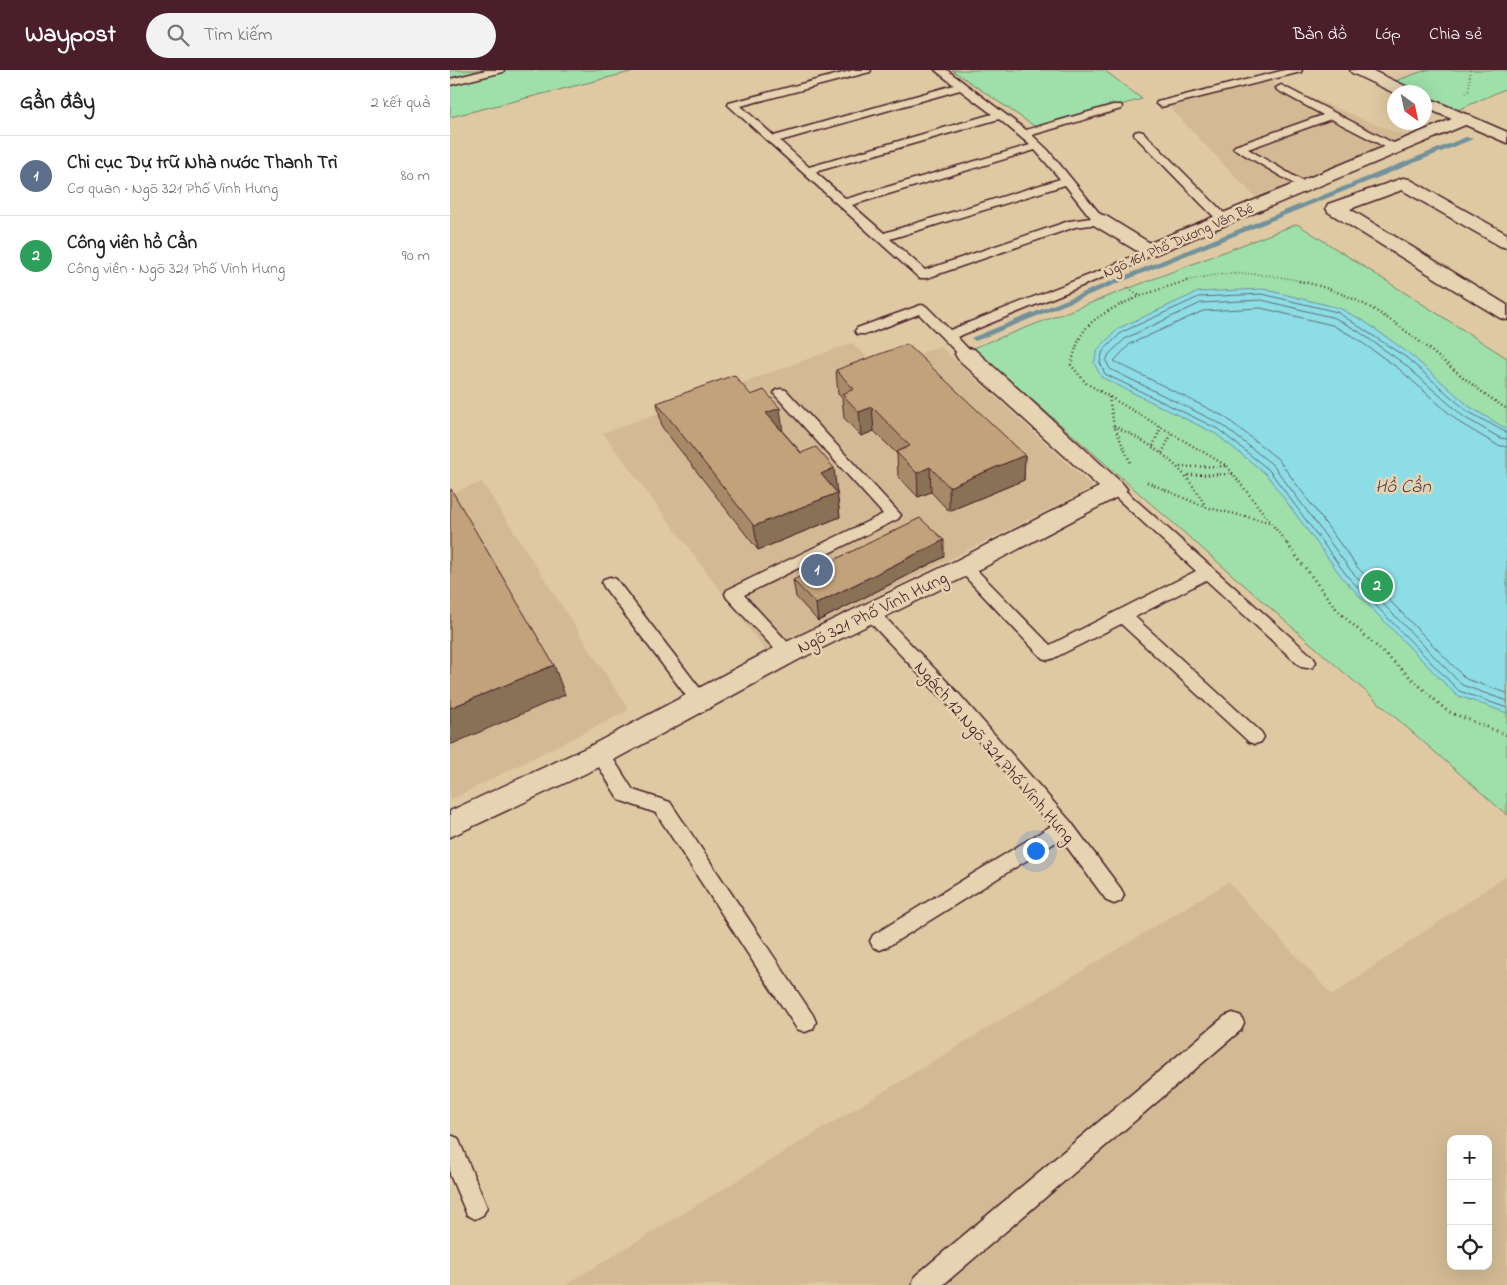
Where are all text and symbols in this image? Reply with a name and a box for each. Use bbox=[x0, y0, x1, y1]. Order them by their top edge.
search box bbox=[146, 13, 496, 58]
text: Waypost bbox=[25, 18, 116, 53]
icon: search bbox=[164, 21, 192, 49]
text: Tìm kiếm bbox=[204, 22, 273, 49]
text: Bản đồ bbox=[1293, 22, 1347, 48]
text: Lớp bbox=[1375, 22, 1401, 48]
text: Chia sẻ bbox=[1429, 22, 1482, 48]
north arrow bbox=[1387, 85, 1432, 130]
text: Gần đây bbox=[20, 88, 95, 118]
text: 2 kết quả bbox=[371, 91, 430, 115]
text: Chi cục Dự trữ Nhà nước Thanh Trì bbox=[67, 150, 337, 177]
text: 1 bbox=[33, 164, 39, 188]
text: 80 m bbox=[401, 164, 430, 188]
text: Cơ quan · Ngõ 321 Phố Vĩnh Hưng bbox=[67, 177, 278, 201]
street label: Ngõ 161 Phố Dương Văn Bé bbox=[1100, 198, 1258, 285]
text: Công viên hồ Cần bbox=[67, 230, 197, 257]
text: 2 bbox=[32, 244, 40, 268]
text: 90 m bbox=[402, 244, 430, 268]
text: Công viên · Ngõ 321 Phố Vĩnh Hưng bbox=[67, 257, 285, 281]
water label: Hồ Cần bbox=[1375, 474, 1431, 501]
pin: 1 bbox=[801, 551, 833, 589]
street label: Ngõ 321 Phố Vĩnh Hưng bbox=[793, 566, 951, 658]
pin: 2 bbox=[1361, 567, 1393, 605]
street label: Ngách 12 Ngõ 321 Phố Vĩnh Hưng bbox=[906, 656, 1080, 851]
your location bbox=[1023, 838, 1049, 864]
map controls bbox=[1447, 1135, 1492, 1270]
button: + bbox=[1447, 1135, 1492, 1180]
button: − bbox=[1447, 1180, 1492, 1225]
button: locate bbox=[1447, 1225, 1492, 1270]

